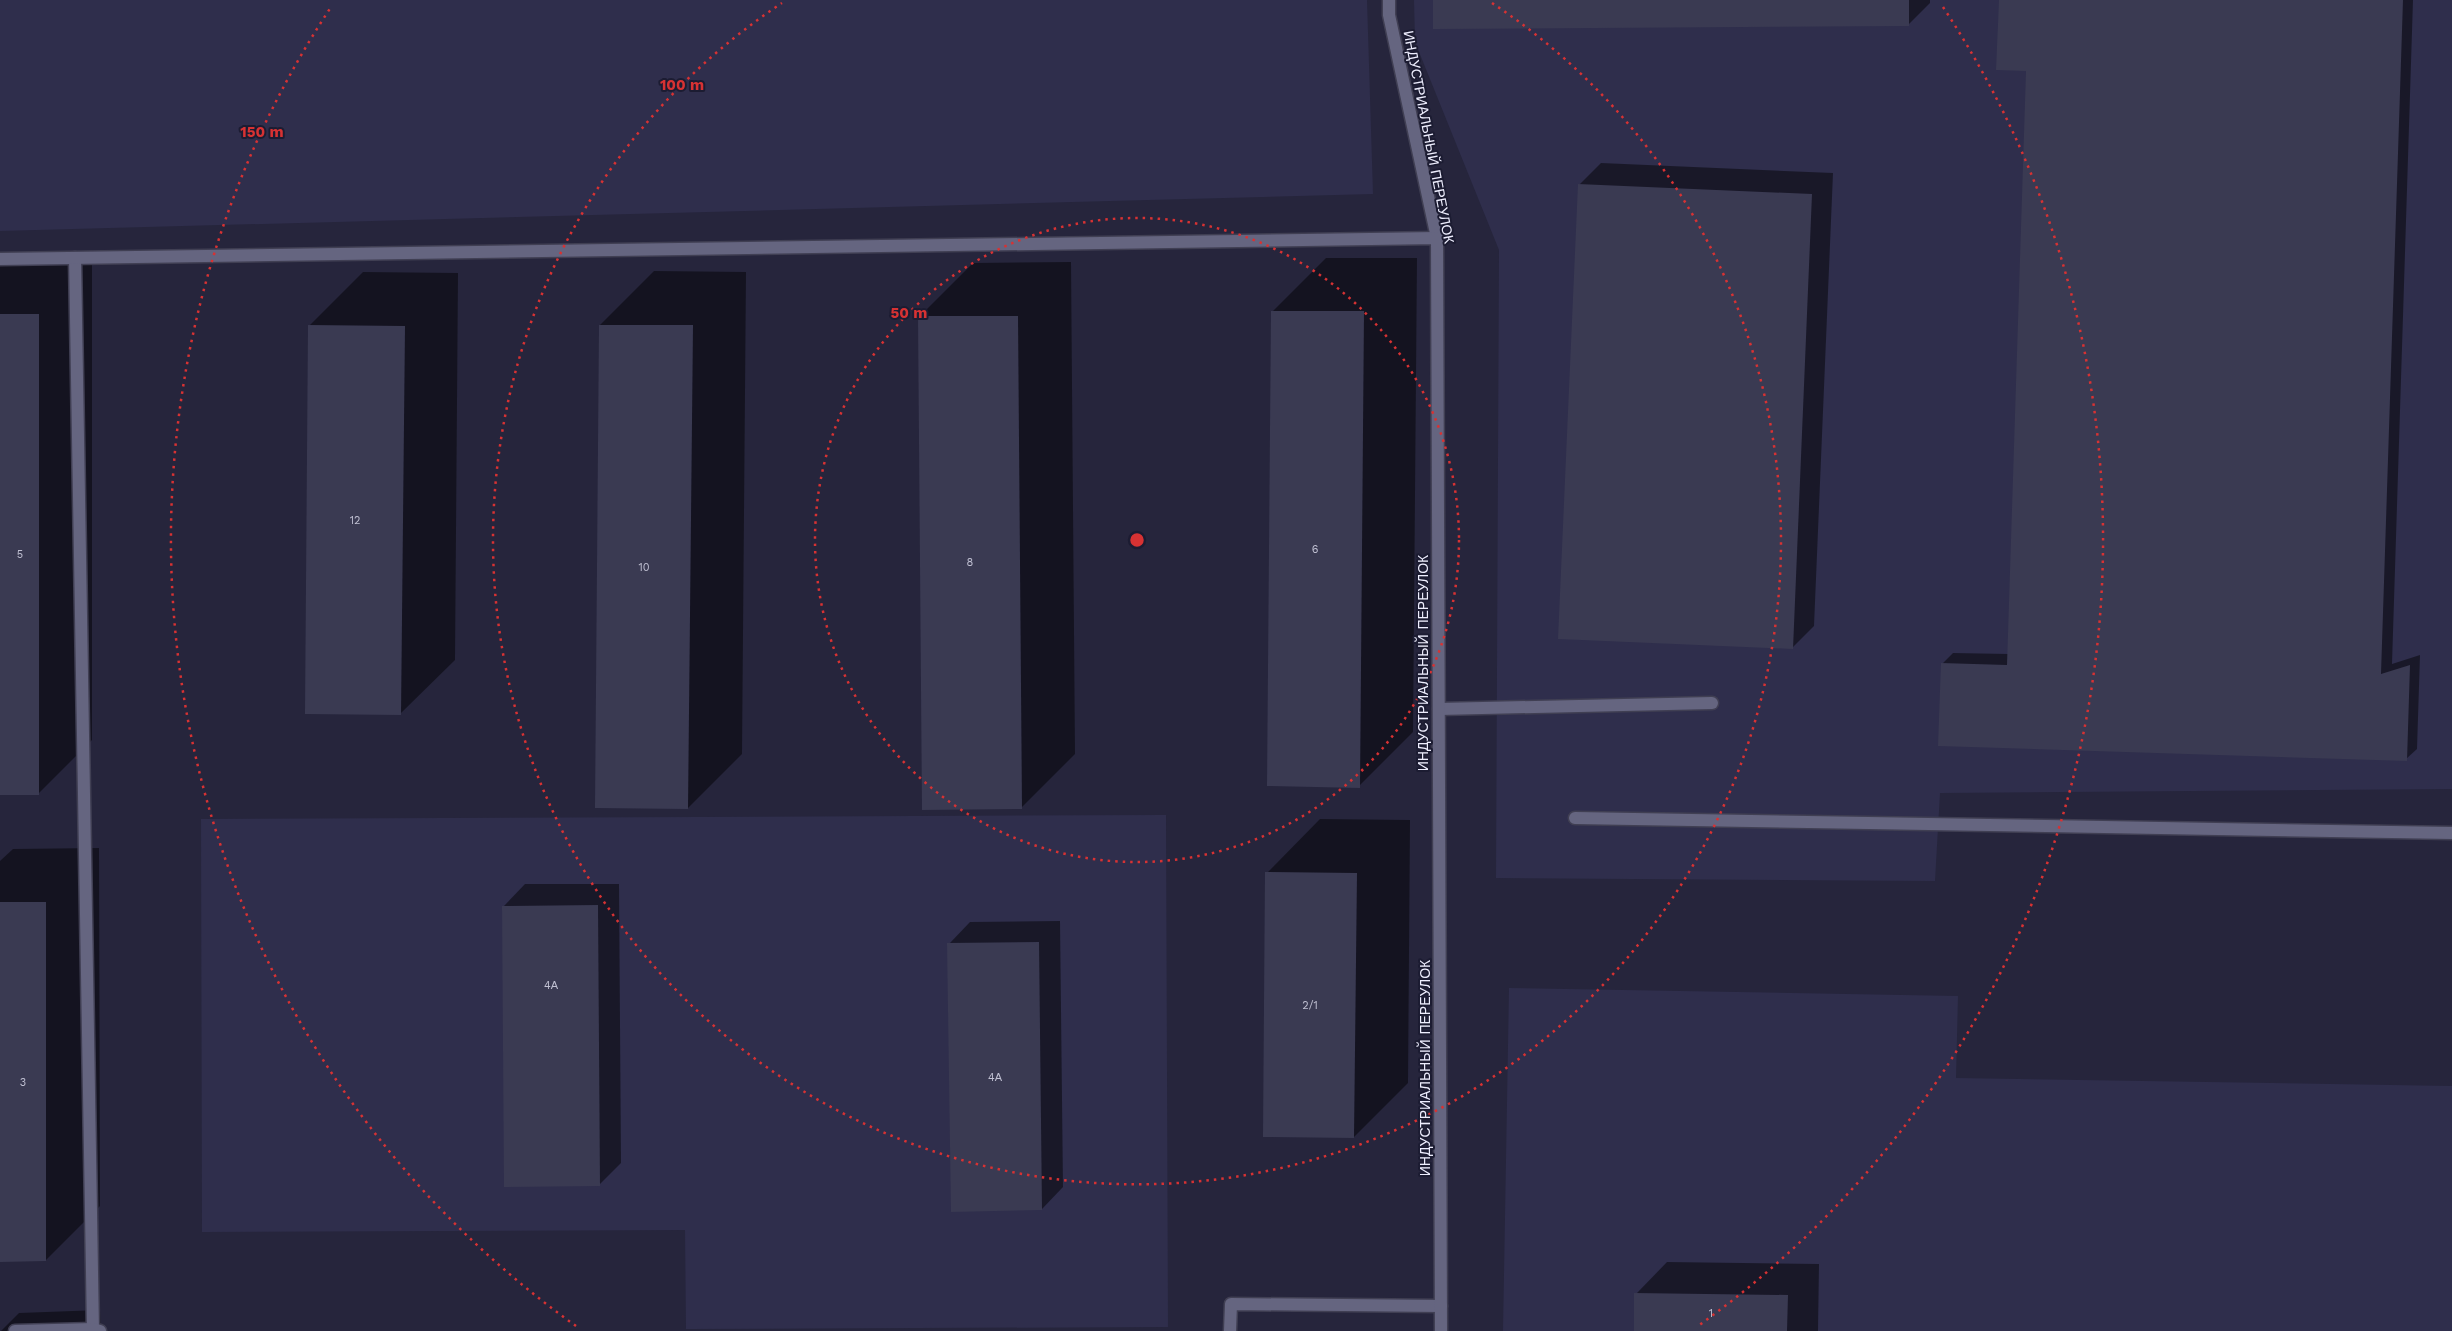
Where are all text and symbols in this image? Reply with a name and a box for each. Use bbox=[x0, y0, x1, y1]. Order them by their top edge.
street label: ИНДУСТРИАЛЬНЫЙ ПЕРЕУЛОК bbox=[1401, 29, 1459, 246]
text: 100 m bbox=[660, 76, 704, 94]
text: 150 m bbox=[240, 123, 284, 141]
text: 50 m bbox=[891, 304, 927, 322]
house number: 12 bbox=[350, 514, 360, 527]
centre of rings bbox=[1128, 531, 1146, 549]
house number: 6 bbox=[1312, 543, 1319, 556]
house number: 5 bbox=[17, 548, 23, 561]
street label: ИНДУСТРИАЛЬНЫЙ ПЕРЕУЛОК bbox=[1414, 554, 1431, 771]
house number: 8 bbox=[967, 556, 974, 569]
house number: 10 bbox=[638, 561, 650, 574]
street label: ИНДУСТРИАЛЬНЫЙ ПЕРЕУЛОК bbox=[1416, 959, 1433, 1176]
house number: 4А bbox=[544, 979, 559, 992]
house number: 2/1 bbox=[1302, 999, 1318, 1012]
house number: 4А bbox=[988, 1071, 1003, 1084]
house number: 3 bbox=[20, 1076, 26, 1089]
house number: 1 bbox=[1709, 1307, 1713, 1320]

